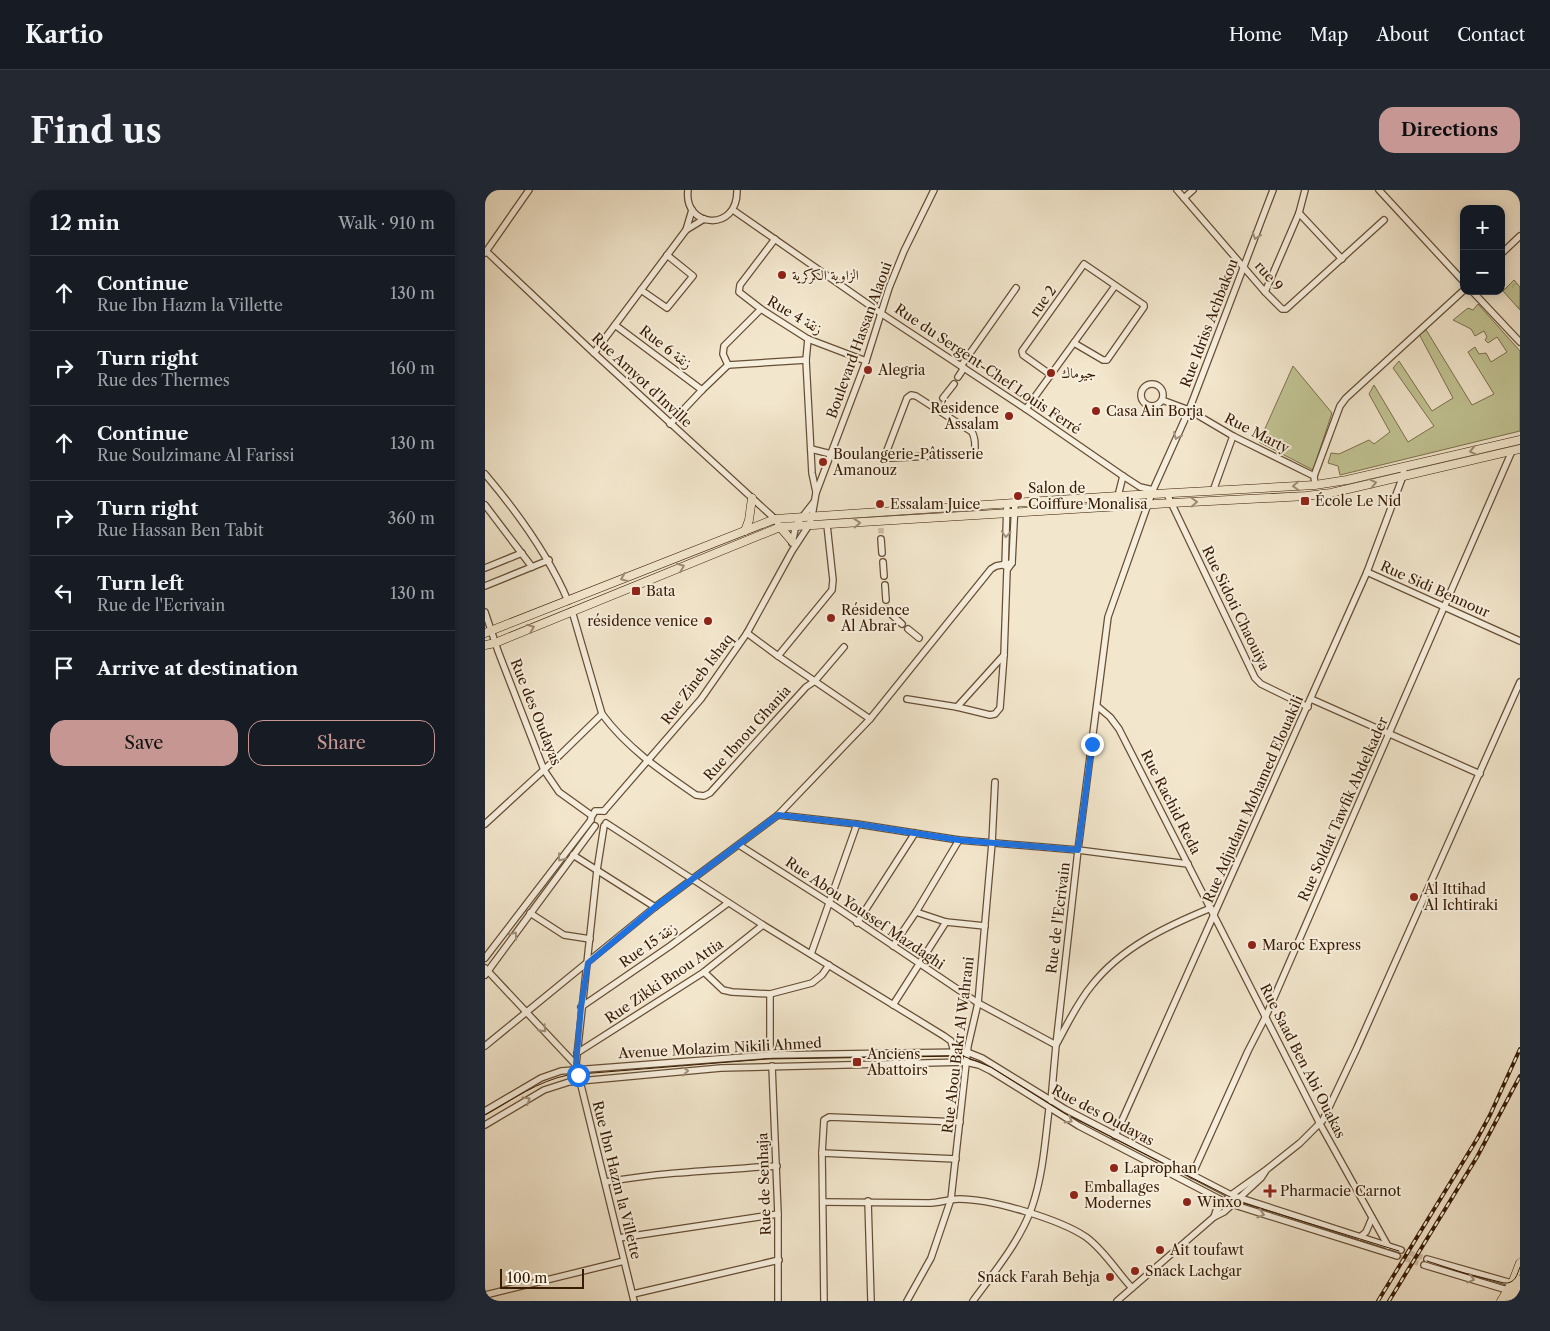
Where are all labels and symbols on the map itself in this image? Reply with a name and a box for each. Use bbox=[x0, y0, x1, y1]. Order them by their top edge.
one-way arrow bbox=[1252, 231, 1262, 240]
street label: Rue Idriss Achbakou bbox=[1176, 256, 1242, 390]
street label: rue 9 bbox=[1251, 257, 1287, 295]
street label: Boulevard Hassan Alaoui bbox=[822, 259, 896, 421]
place label: الزاوية الكركرية bbox=[792, 266, 859, 285]
marker: الزاوية الكركرية bbox=[776, 269, 788, 281]
street label: rue 2 bbox=[1026, 282, 1060, 320]
street label: Rue 4 زنقة bbox=[764, 292, 826, 338]
street label: Rue du Sergent-Chef Louis Ferré bbox=[891, 300, 1085, 438]
street label: Rue 6 زنقة bbox=[636, 321, 696, 373]
street label: Rue Amyot d'Inville bbox=[588, 329, 696, 431]
place label: Alegria bbox=[877, 361, 926, 379]
marker: Alegria bbox=[862, 364, 874, 376]
place label: جيوماك bbox=[1061, 364, 1096, 382]
marker: جيوماك bbox=[1045, 367, 1057, 379]
place label: Résidence Assalam bbox=[930, 399, 999, 433]
place label: Casa Ain Borja bbox=[1106, 402, 1204, 420]
marker: Casa Ain Borja bbox=[1090, 405, 1102, 417]
street label: Rue Marty bbox=[1222, 409, 1293, 457]
marker: Résidence Assalam bbox=[1003, 410, 1015, 422]
one-way arrow bbox=[1173, 431, 1184, 440]
place label: Boulangerie-Pâtisserie Amanouz bbox=[832, 445, 984, 479]
one-way arrow bbox=[1468, 445, 1477, 456]
marker: Boulangerie-Pâtisserie Amanouz bbox=[817, 456, 829, 468]
one-way arrow bbox=[1368, 478, 1377, 489]
place label: Salon de Coiffure Monalisa bbox=[1028, 479, 1148, 513]
one-way arrow bbox=[1292, 481, 1300, 492]
marker: Salon de Coiffure Monalisa bbox=[1012, 490, 1024, 502]
place label: École Le Nid bbox=[1315, 492, 1402, 510]
place label: Essalam Juice bbox=[890, 495, 981, 513]
marker: École Le Nid bbox=[1299, 495, 1311, 507]
one-way arrow bbox=[1190, 496, 1198, 507]
marker: Essalam Juice bbox=[874, 498, 886, 510]
one-way arrow bbox=[853, 518, 861, 529]
one-way arrow bbox=[1000, 530, 1011, 538]
street label: Rue Sidoti Chaouiya bbox=[1198, 543, 1274, 674]
street label: Rue Sidi Bennour bbox=[1378, 557, 1493, 621]
one-way arrow bbox=[676, 563, 685, 573]
one-way arrow bbox=[620, 572, 629, 583]
place label: Bata bbox=[646, 582, 676, 600]
marker: Bata bbox=[630, 585, 642, 597]
place label: Résidence Al Abrar bbox=[840, 601, 910, 635]
place label: résidence venice bbox=[587, 612, 698, 630]
marker: Résidence Al Abrar bbox=[825, 612, 837, 624]
marker: résidence venice bbox=[702, 615, 714, 627]
one-way arrow bbox=[526, 624, 534, 634]
street label: Rue Zineb Ishaq bbox=[657, 630, 737, 728]
street label: Rue des Oudayas bbox=[506, 656, 566, 768]
street label: Rue Ibnou Ghania bbox=[700, 681, 795, 784]
street label: Rue Adjudant Mohamed Elouakili bbox=[1199, 692, 1307, 906]
street label: Rue Soldat Tawfik Abdelkader bbox=[1294, 714, 1392, 904]
route end bbox=[1081, 733, 1104, 756]
street label: Rue Rachid Reda bbox=[1137, 747, 1205, 858]
one-way arrow bbox=[558, 852, 567, 862]
street label: Rue Abou Youssef Mazdaghi bbox=[782, 853, 948, 973]
street label: Rue de l'Ecrivain bbox=[1042, 861, 1074, 975]
place label: Al Ittihad Al Ichtiraki bbox=[1423, 880, 1498, 914]
marker: Al Ittihad Al Ichtiraki bbox=[1408, 891, 1420, 903]
street label: Rue 15 زنقة bbox=[616, 919, 680, 971]
one-way arrow bbox=[508, 931, 517, 941]
street label: Rue Zikki Bnou Attia bbox=[601, 934, 727, 1027]
place label: Maroc Express bbox=[1262, 936, 1361, 954]
marker: Maroc Express bbox=[1246, 939, 1258, 951]
street label: Rue Abou Bakr Al Wahrani bbox=[938, 956, 978, 1134]
street label: Rue Saad Ben Abi Ouakas bbox=[1256, 981, 1350, 1141]
one-way arrow bbox=[537, 1023, 546, 1032]
street label: Avenue Molazim Nikili Ahmed bbox=[617, 1034, 823, 1062]
place label: Anciens Abattoirs bbox=[866, 1045, 928, 1079]
marker: Anciens Abattoirs bbox=[851, 1056, 863, 1068]
route start bbox=[567, 1064, 590, 1087]
one-way arrow bbox=[681, 1066, 689, 1077]
street label: Rue des Oudayas bbox=[1049, 1080, 1157, 1150]
one-way arrow bbox=[521, 1097, 530, 1107]
street label: Rue Ibn Hazm la Villette bbox=[589, 1099, 645, 1261]
one-way arrow bbox=[1063, 1114, 1072, 1124]
street label: Rue de Senhaja bbox=[753, 1132, 775, 1236]
place label: Laprophan bbox=[1124, 1159, 1197, 1177]
marker: Laprophan bbox=[1108, 1162, 1120, 1174]
place label: Emballages Modernes bbox=[1084, 1178, 1159, 1212]
place label: Pharmacie Carnot bbox=[1280, 1182, 1401, 1200]
marker: Pharmacie Carnot bbox=[1264, 1185, 1276, 1197]
marker: Emballages Modernes bbox=[1068, 1189, 1080, 1201]
place label: Winxo bbox=[1196, 1193, 1242, 1211]
marker: Winxo bbox=[1181, 1196, 1193, 1208]
one-way arrow bbox=[1257, 1209, 1265, 1219]
place label: Ait toufawt bbox=[1169, 1241, 1244, 1259]
marker: Ait toufawt bbox=[1154, 1244, 1166, 1256]
place label: Snack Lachgar bbox=[1145, 1262, 1242, 1280]
marker: Snack Lachgar bbox=[1129, 1265, 1141, 1277]
scale bar bbox=[500, 1266, 584, 1289]
place label: Snack Farah Behja bbox=[977, 1268, 1101, 1286]
marker: Snack Farah Behja bbox=[1104, 1271, 1116, 1283]
one-way arrow bbox=[1466, 1273, 1475, 1283]

